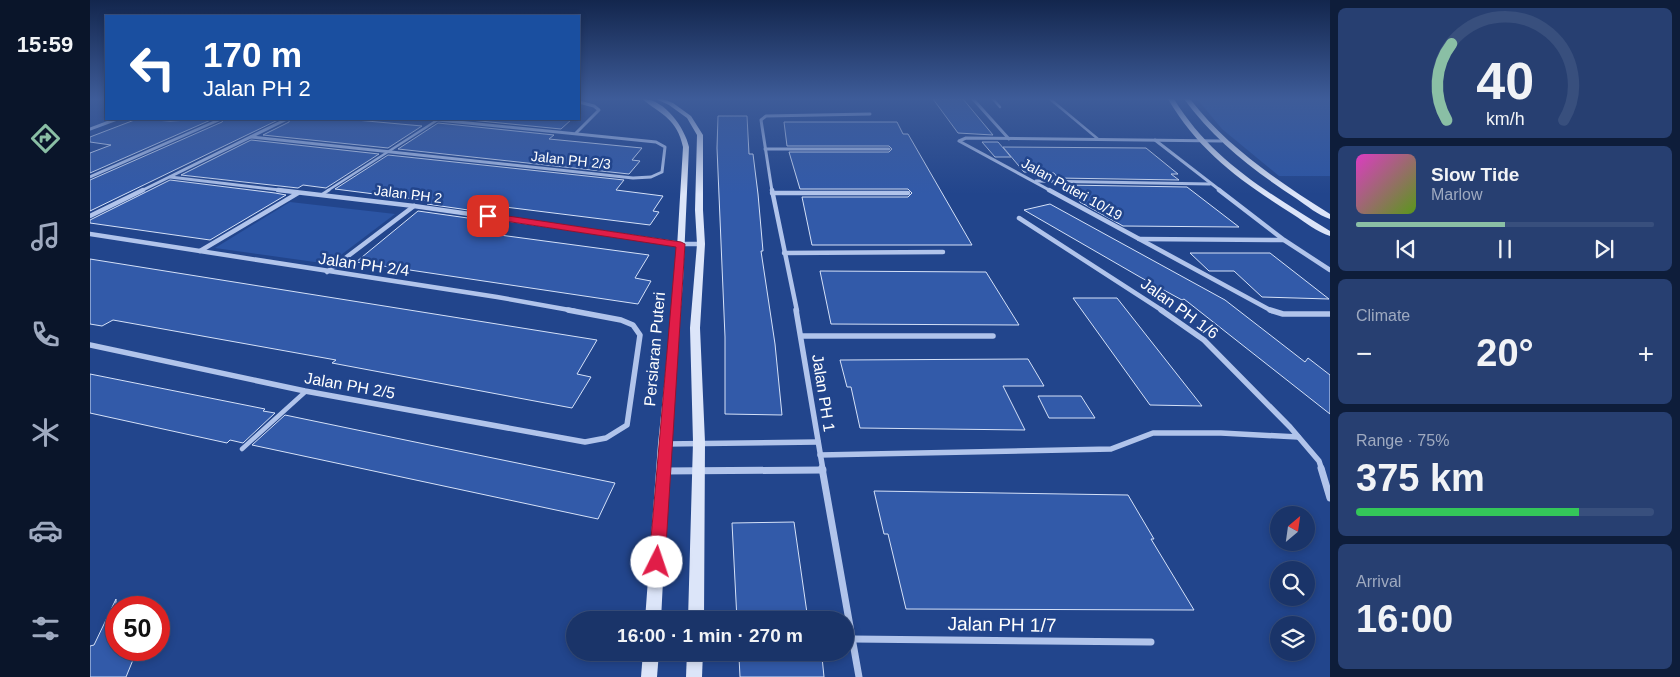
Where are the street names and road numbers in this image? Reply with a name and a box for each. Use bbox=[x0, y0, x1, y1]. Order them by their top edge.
street label: Jalan PH 2/3 bbox=[530, 148, 612, 172]
street label: Jalan Puteri 10/19 bbox=[1019, 155, 1125, 223]
street label: Jalan PH 2 bbox=[373, 182, 443, 206]
street label: Jalan PH 2/4 bbox=[317, 250, 411, 279]
street label: Jalan PH 1/6 bbox=[1138, 275, 1222, 342]
street label: Persiaran Puteri bbox=[641, 291, 668, 407]
street label: Jalan PH 1 bbox=[809, 353, 838, 433]
street label: Jalan PH 2/5 bbox=[303, 369, 397, 402]
street label: Jalan PH 1/7 bbox=[947, 613, 1057, 636]

